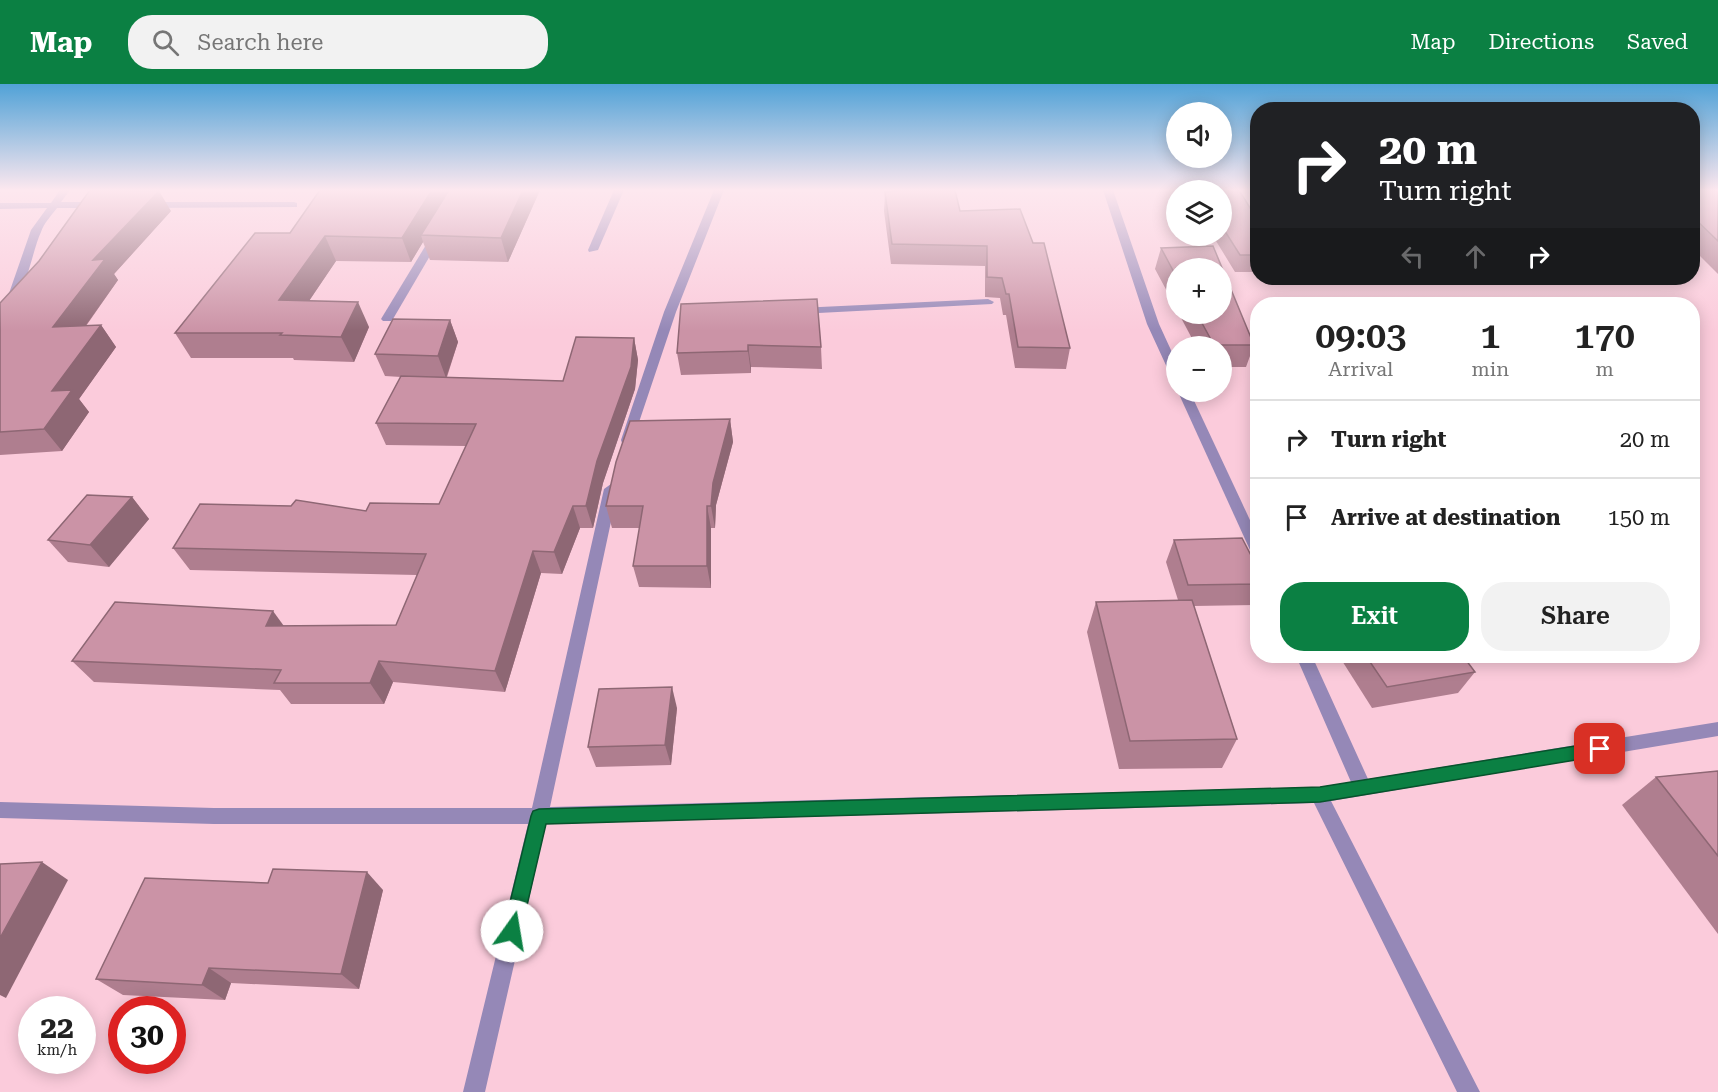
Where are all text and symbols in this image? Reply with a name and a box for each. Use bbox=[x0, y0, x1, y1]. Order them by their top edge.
search box bbox=[128, 15, 548, 69]
text: Map bbox=[30, 26, 92, 59]
icon: search bbox=[149, 26, 182, 59]
text: Search here bbox=[197, 30, 323, 55]
text: Map bbox=[1411, 30, 1455, 54]
text: Directions bbox=[1488, 30, 1594, 54]
text: Saved bbox=[1627, 30, 1688, 54]
map controls bbox=[1166, 102, 1232, 402]
button: sound bbox=[1166, 102, 1232, 168]
text: 20 m bbox=[1379, 125, 1477, 174]
icon: right bbox=[1280, 126, 1358, 204]
text: Turn right bbox=[1379, 175, 1512, 207]
button: layers bbox=[1166, 180, 1232, 246]
icon: left bbox=[1396, 240, 1429, 273]
icon: ahead bbox=[1459, 240, 1492, 273]
icon: right bbox=[1522, 240, 1555, 273]
button: + bbox=[1166, 258, 1232, 324]
text: 09:03 bbox=[1315, 315, 1406, 357]
text: 1 bbox=[1480, 315, 1500, 357]
text: 170 bbox=[1574, 315, 1635, 357]
button: − bbox=[1166, 336, 1232, 402]
text: Arrival bbox=[1328, 357, 1393, 381]
text: min bbox=[1472, 357, 1509, 381]
text: m bbox=[1595, 357, 1614, 381]
icon: right bbox=[1280, 423, 1313, 456]
text: Turn right bbox=[1331, 427, 1446, 452]
text: 20 m bbox=[1620, 427, 1670, 452]
icon: arrive bbox=[1280, 501, 1313, 534]
text: Arrive at destination bbox=[1331, 505, 1560, 530]
text: 150 m bbox=[1607, 505, 1670, 530]
button: Exit bbox=[1280, 582, 1469, 651]
button: Share bbox=[1481, 582, 1670, 651]
pin bbox=[1574, 723, 1625, 774]
icon: arrive bbox=[1583, 732, 1616, 765]
position arrow bbox=[480, 899, 544, 963]
speed limit sign: 30 bbox=[108, 996, 186, 1074]
text: 22 bbox=[40, 1010, 74, 1045]
text: km/h bbox=[37, 1041, 77, 1059]

